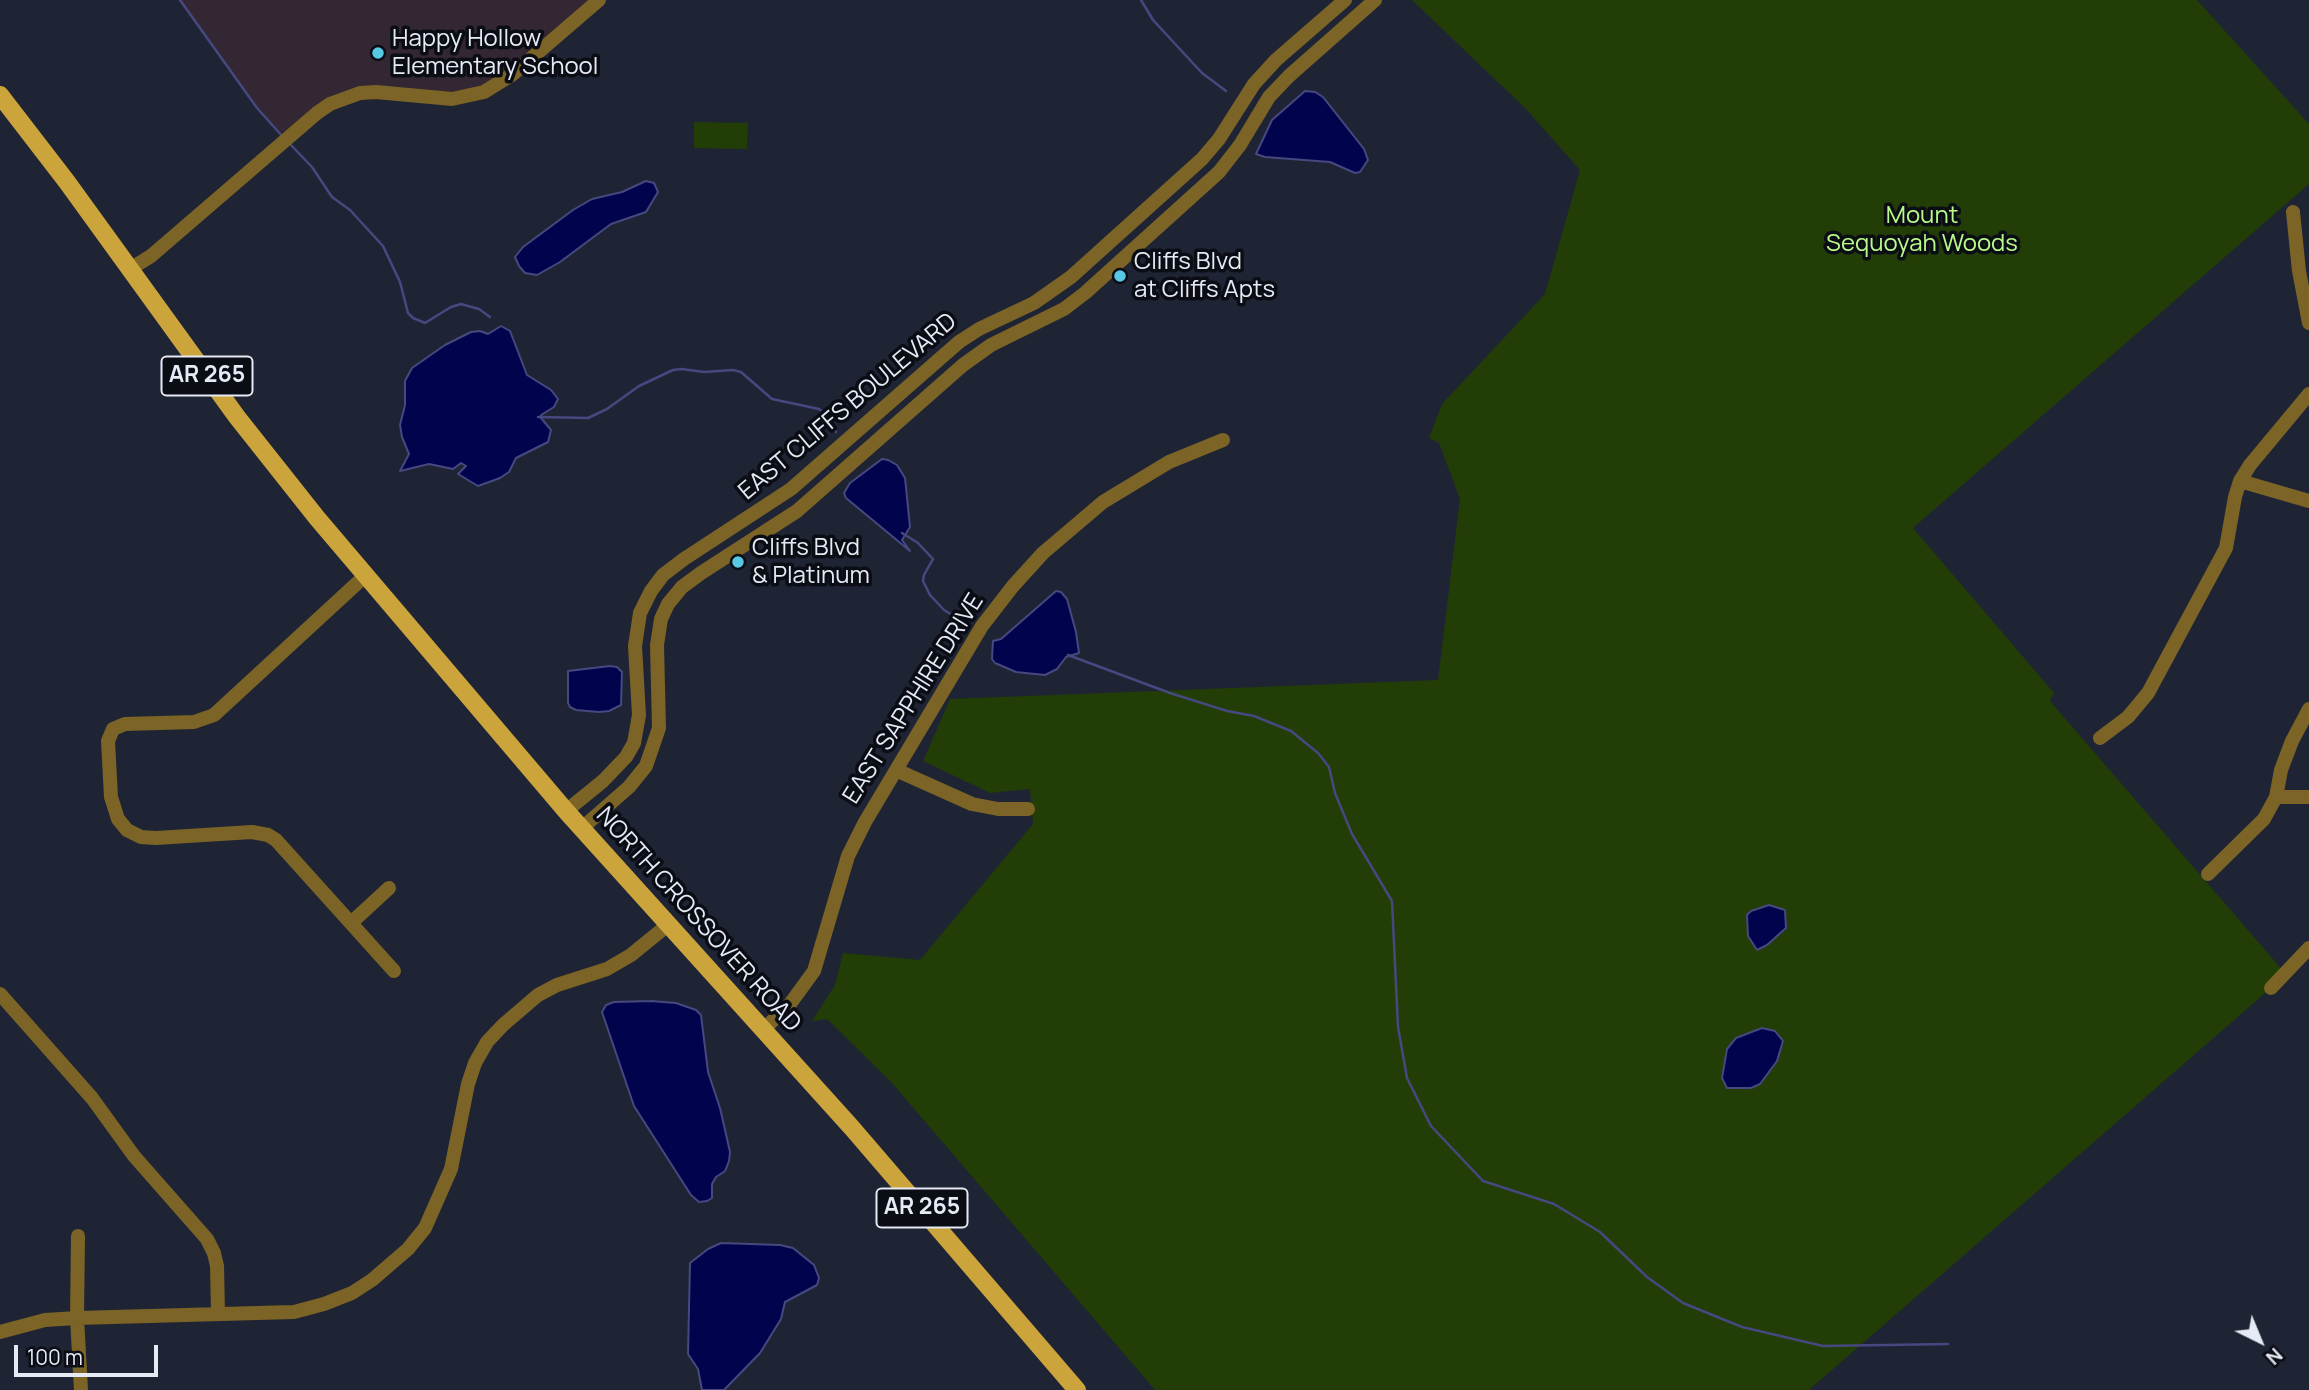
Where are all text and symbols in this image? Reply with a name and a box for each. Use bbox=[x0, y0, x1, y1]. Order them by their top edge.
place label: Happy Hollow Elementary School bbox=[392, 25, 598, 81]
marker: Happy Hollow Elementary School bbox=[370, 45, 386, 61]
park label: Mount Sequoyah Woods bbox=[1826, 202, 2018, 258]
place label: Cliffs Blvd at Cliffs Apts bbox=[1134, 248, 1275, 304]
marker: Cliffs Blvd at Cliffs Apts bbox=[1112, 268, 1128, 284]
street label: EAST CLIFFS BOULEVARD bbox=[733, 308, 963, 506]
road number: AR 265 bbox=[162, 356, 252, 396]
place label: Cliffs Blvd & Platinum bbox=[752, 534, 870, 590]
marker: Cliffs Blvd & Platinum bbox=[730, 554, 746, 570]
street label: EAST SAPPHIRE DRIVE bbox=[838, 589, 990, 809]
street label: NORTH CROSSOVER ROAD bbox=[590, 802, 806, 1038]
road number: AR 265 bbox=[876, 1189, 968, 1228]
north arrow bbox=[2225, 1306, 2295, 1376]
scale bar bbox=[18, 1330, 161, 1374]
text: N bbox=[2260, 1342, 2288, 1371]
text: 100 m bbox=[27, 1343, 83, 1371]

